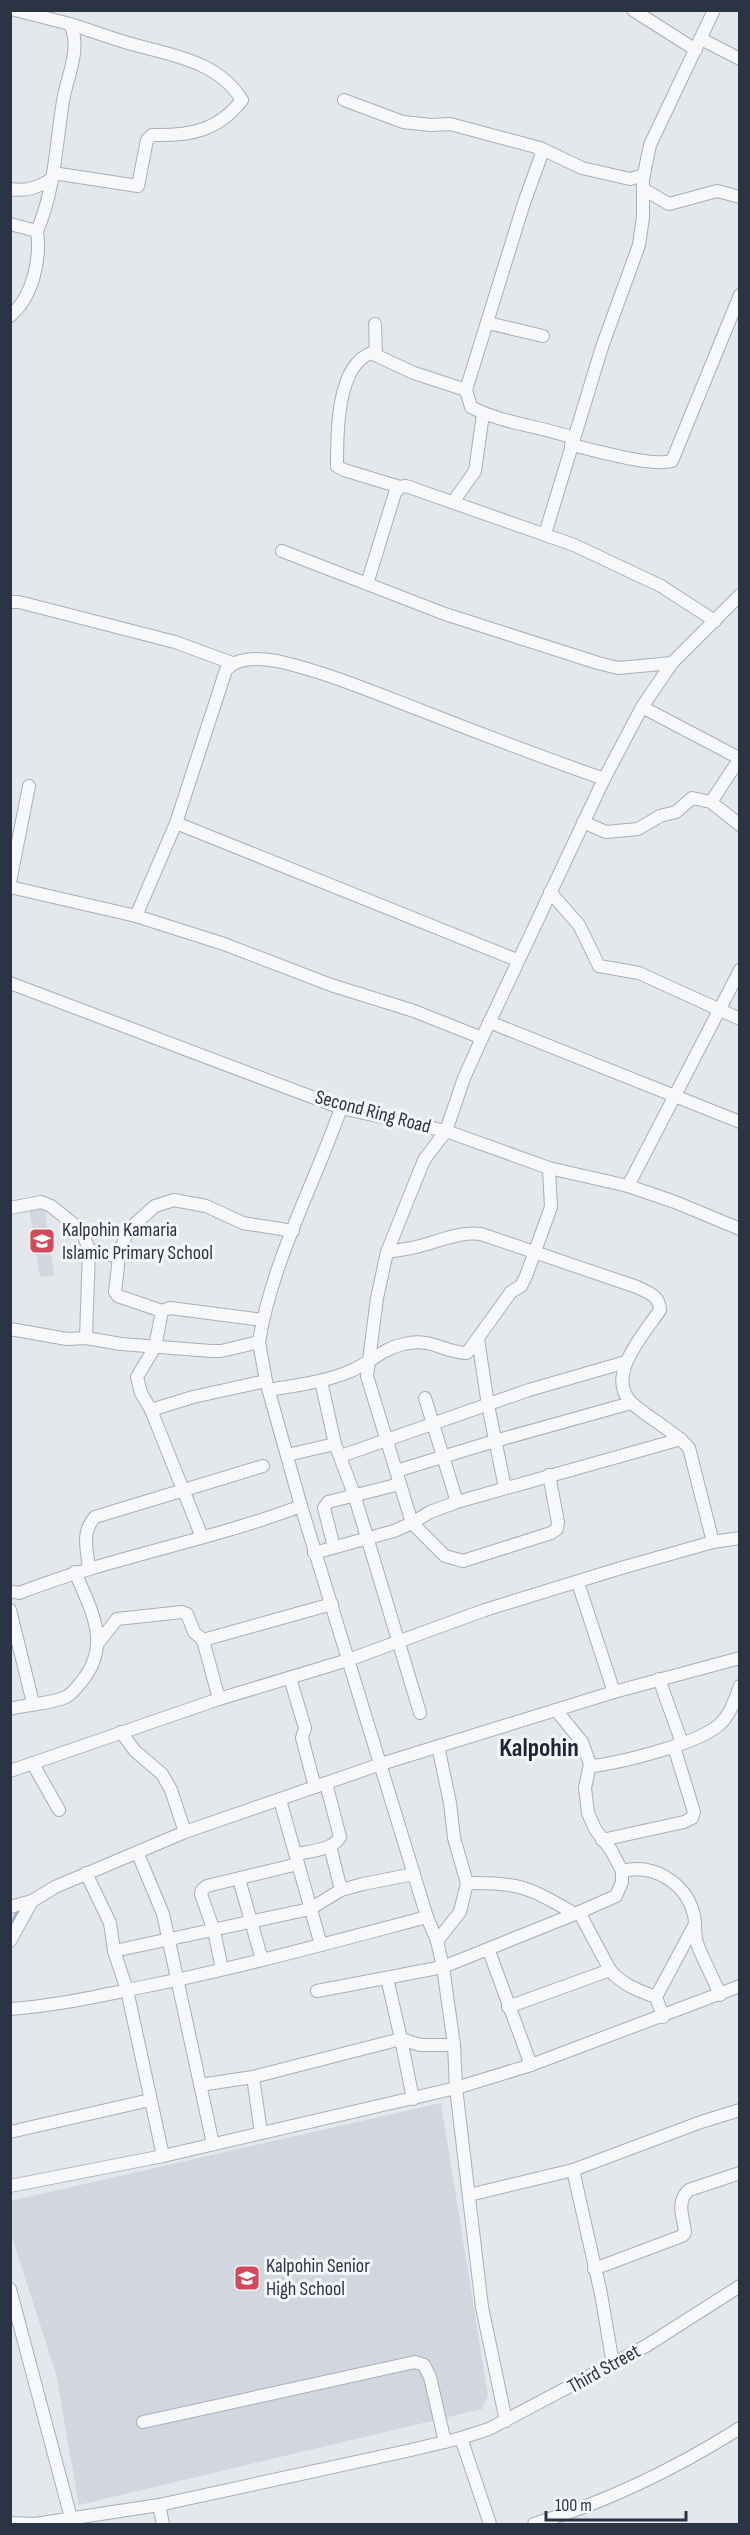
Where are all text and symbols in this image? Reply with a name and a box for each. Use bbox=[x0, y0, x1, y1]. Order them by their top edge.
street label: Second Ring Road bbox=[312, 1085, 434, 1139]
place label: Kalpohin Kamaria Islamic Primary School bbox=[62, 1218, 213, 1265]
school or university icon: Kalpohin Kamaria Islamic Primary School bbox=[27, 1226, 57, 1256]
district label: Kalpohin bbox=[499, 1733, 579, 1764]
place label: Kalpohin Senior High School bbox=[266, 2254, 370, 2301]
school or university icon: Kalpohin Senior High School bbox=[232, 2263, 262, 2293]
street label: Third Street bbox=[563, 2339, 645, 2399]
scale bar bbox=[546, 2484, 686, 2522]
text: 100 m bbox=[555, 2495, 592, 2516]

